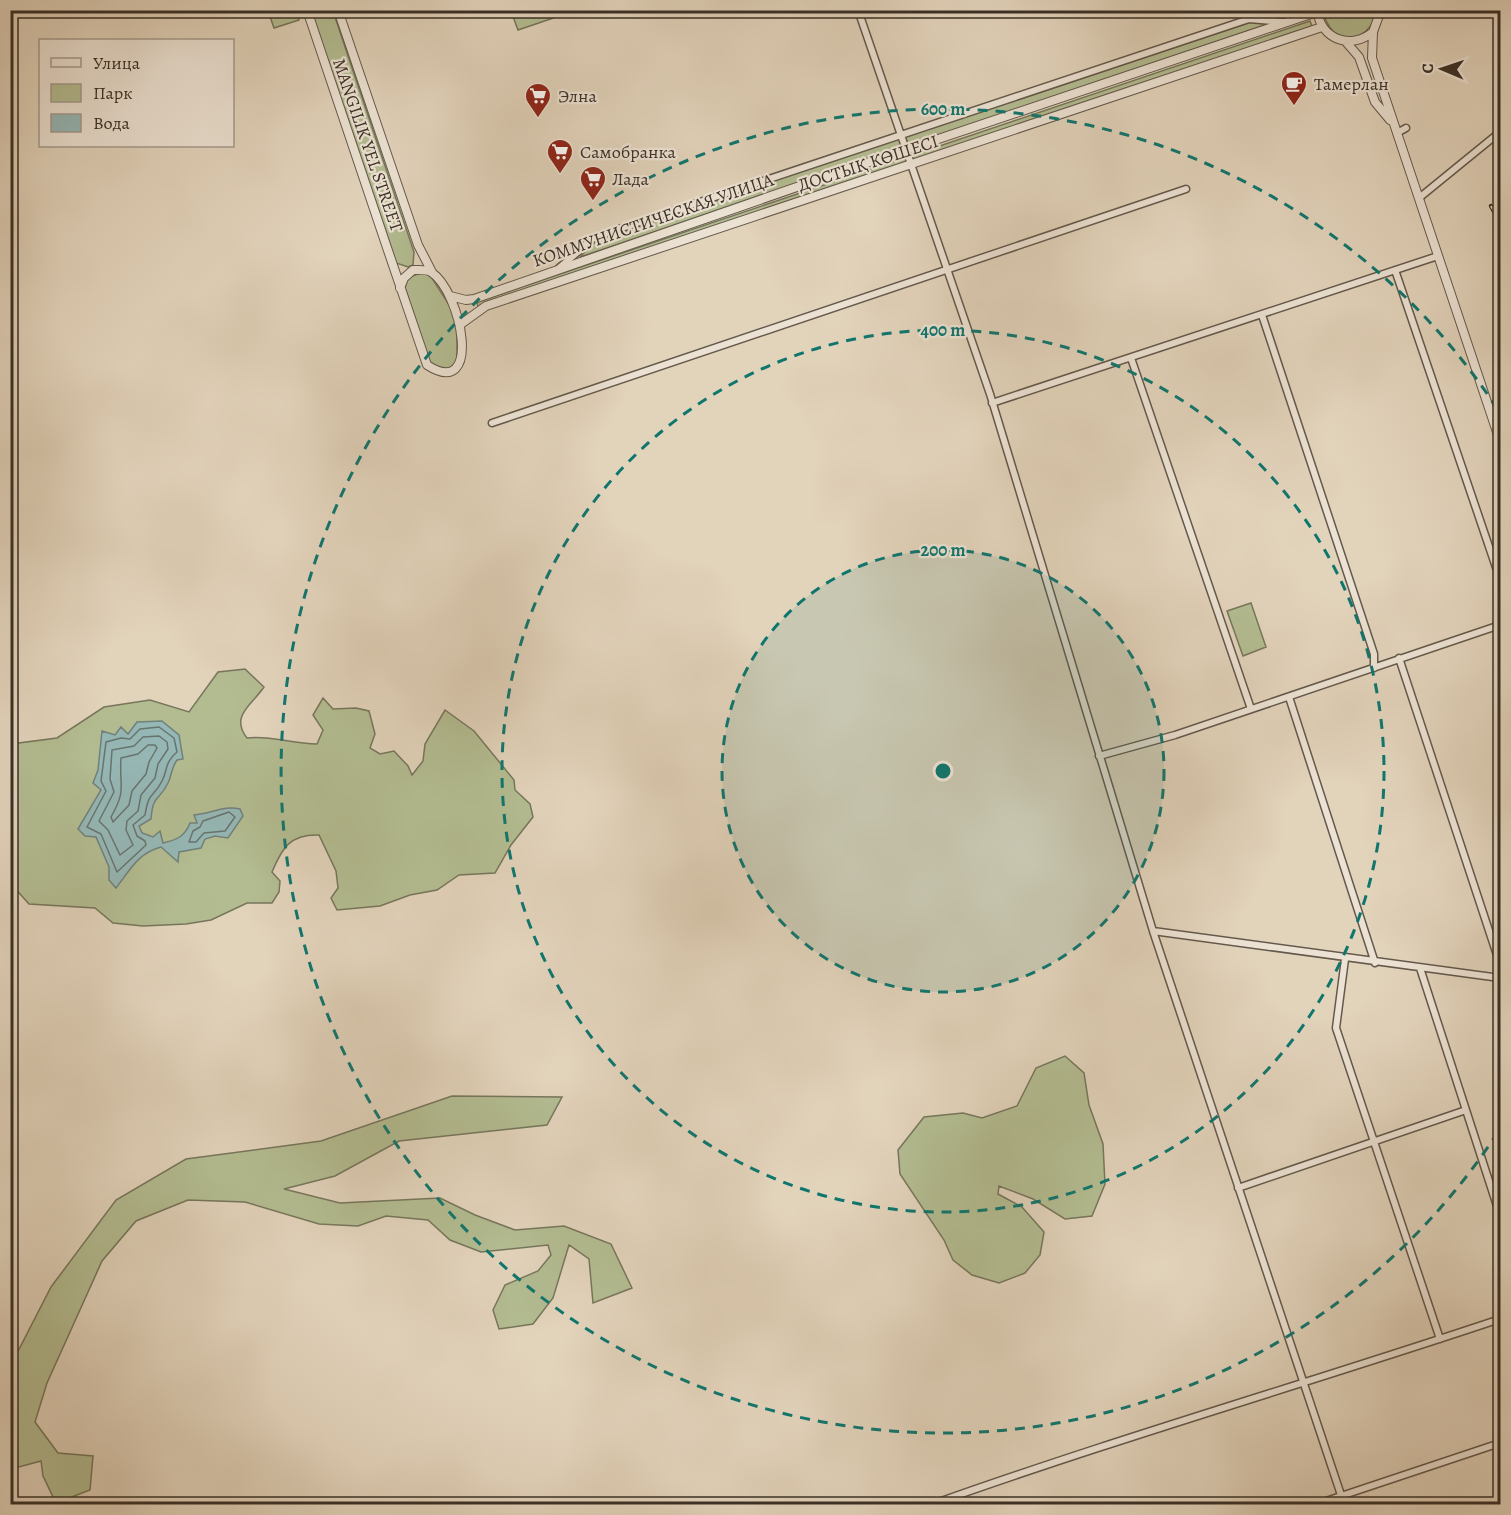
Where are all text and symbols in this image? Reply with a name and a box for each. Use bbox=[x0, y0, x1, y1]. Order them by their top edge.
legend bbox=[39, 39, 234, 147]
north arrow bbox=[1412, 39, 1472, 99]
text: Улица bbox=[93, 51, 141, 75]
street label: MANGILIK YEL STREET bbox=[327, 55, 409, 235]
text: С bbox=[1417, 63, 1439, 74]
cafe icon: Тамерлан bbox=[1279, 69, 1309, 107]
place label: Тамерлан bbox=[1314, 72, 1389, 96]
text: Парк bbox=[93, 81, 133, 105]
supermarket icon: Элна bbox=[523, 81, 553, 119]
place label: Элна bbox=[558, 84, 598, 108]
text: 600 m bbox=[921, 97, 965, 121]
text: Вода bbox=[93, 111, 131, 135]
street label: ДОСТЫҚ КӨШЕСІ bbox=[795, 129, 941, 197]
supermarket icon: Самобранка bbox=[545, 137, 575, 175]
place label: Самобранка bbox=[580, 140, 676, 164]
supermarket icon: Лада bbox=[578, 164, 608, 202]
street label: КОММУНИСТИЧЕСКАЯ УЛИЦА bbox=[529, 167, 777, 273]
place label: Лада bbox=[612, 167, 649, 191]
text: 400 m bbox=[921, 318, 965, 342]
text: 200 m bbox=[920, 538, 966, 562]
centre of rings bbox=[933, 761, 953, 781]

